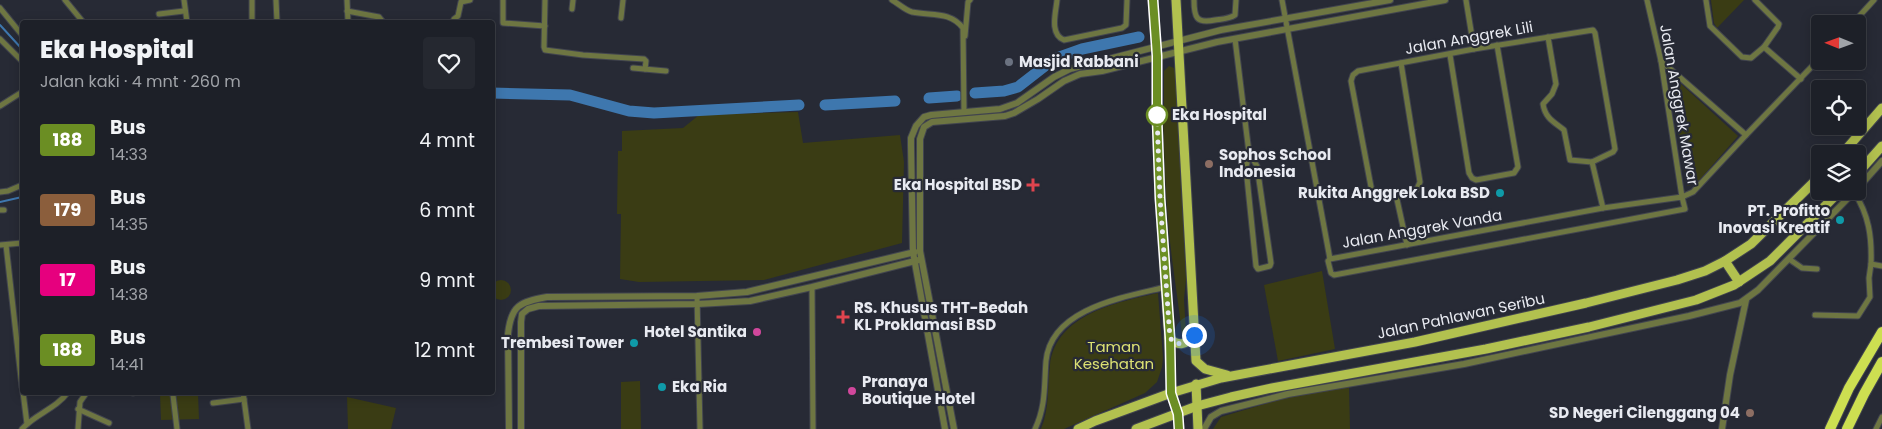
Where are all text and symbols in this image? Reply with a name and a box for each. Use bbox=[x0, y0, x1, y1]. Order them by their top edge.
north arrow bbox=[1811, 15, 1866, 70]
map controls bbox=[1811, 15, 1866, 200]
street label: Jalan Anggrek Lili bbox=[1403, 16, 1535, 59]
street label: Jalan Anggrek Mawar bbox=[1655, 23, 1704, 188]
text: Eka Hospital bbox=[40, 33, 194, 66]
button: heart bbox=[423, 37, 475, 89]
place label: Masjid Rabbani bbox=[1019, 51, 1139, 72]
marker: Masjid Rabbani bbox=[1003, 56, 1015, 68]
text: Jalan kaki · 4 mnt · 260 m bbox=[40, 70, 241, 93]
button: locate bbox=[1811, 80, 1866, 135]
marker: Eka Hospital bbox=[1146, 104, 1168, 126]
place label: Eka Hospital bbox=[1172, 104, 1267, 125]
text: Bus bbox=[110, 114, 146, 141]
text: 188 bbox=[52, 127, 83, 152]
text: 4 mnt bbox=[419, 127, 475, 154]
text: 14:33 bbox=[110, 143, 147, 166]
place label: Sophos School Indonesia bbox=[1219, 144, 1331, 182]
button: layers bbox=[1811, 145, 1866, 200]
marker: Sophos School Indonesia bbox=[1203, 158, 1215, 170]
place label: Eka Hospital BSD bbox=[894, 174, 1022, 195]
marker: Eka Hospital BSD bbox=[1026, 178, 1040, 192]
place label: Rukita Anggrek Loka BSD bbox=[1298, 182, 1490, 203]
text: Bus bbox=[110, 184, 146, 211]
marker: Rukita Anggrek Loka BSD bbox=[1494, 187, 1506, 199]
text: 179 bbox=[54, 197, 81, 222]
text: 6 mnt bbox=[419, 197, 475, 224]
place label: PT. Profitto Inovasi Kreatif bbox=[1718, 200, 1831, 238]
street label: Jalan Anggrek Vanda bbox=[1340, 204, 1504, 253]
text: 14:35 bbox=[110, 213, 148, 236]
marker: PT. Profitto Inovasi Kreatif bbox=[1834, 214, 1846, 226]
text: Bus bbox=[110, 254, 146, 281]
text: 17 bbox=[59, 267, 76, 292]
text: 9 mnt bbox=[419, 267, 475, 294]
text: 14:38 bbox=[110, 283, 148, 306]
street label: Jalan Pahlawan Seribu bbox=[1375, 287, 1547, 344]
place label: RS. Khusus THT-Bedah KL Proklamasi BSD bbox=[854, 297, 1028, 335]
marker: RS. Khusus THT-Bedah KL Proklamasi BSD bbox=[836, 310, 850, 324]
place label: Hotel Santika bbox=[644, 321, 747, 342]
your location bbox=[1182, 323, 1207, 348]
text: Bus bbox=[110, 324, 146, 351]
marker: Hotel Santika bbox=[751, 326, 763, 338]
place label: Trembesi Tower bbox=[501, 332, 625, 353]
park label: Taman Kesehatan bbox=[1074, 336, 1154, 374]
text: 188 bbox=[52, 337, 83, 362]
text: 12 mnt bbox=[414, 337, 475, 364]
marker: Trembesi Tower bbox=[628, 337, 640, 349]
text: 14:41 bbox=[110, 353, 144, 376]
place label: Pranaya Boutique Hotel bbox=[862, 371, 975, 409]
place label: Eka Ria bbox=[672, 376, 727, 397]
marker: Eka Ria bbox=[656, 381, 668, 393]
marker: Pranaya Boutique Hotel bbox=[846, 385, 858, 397]
place label: SD Negeri Cilenggang 04 bbox=[1549, 402, 1740, 423]
marker: SD Negeri Cilenggang 04 bbox=[1744, 407, 1756, 419]

